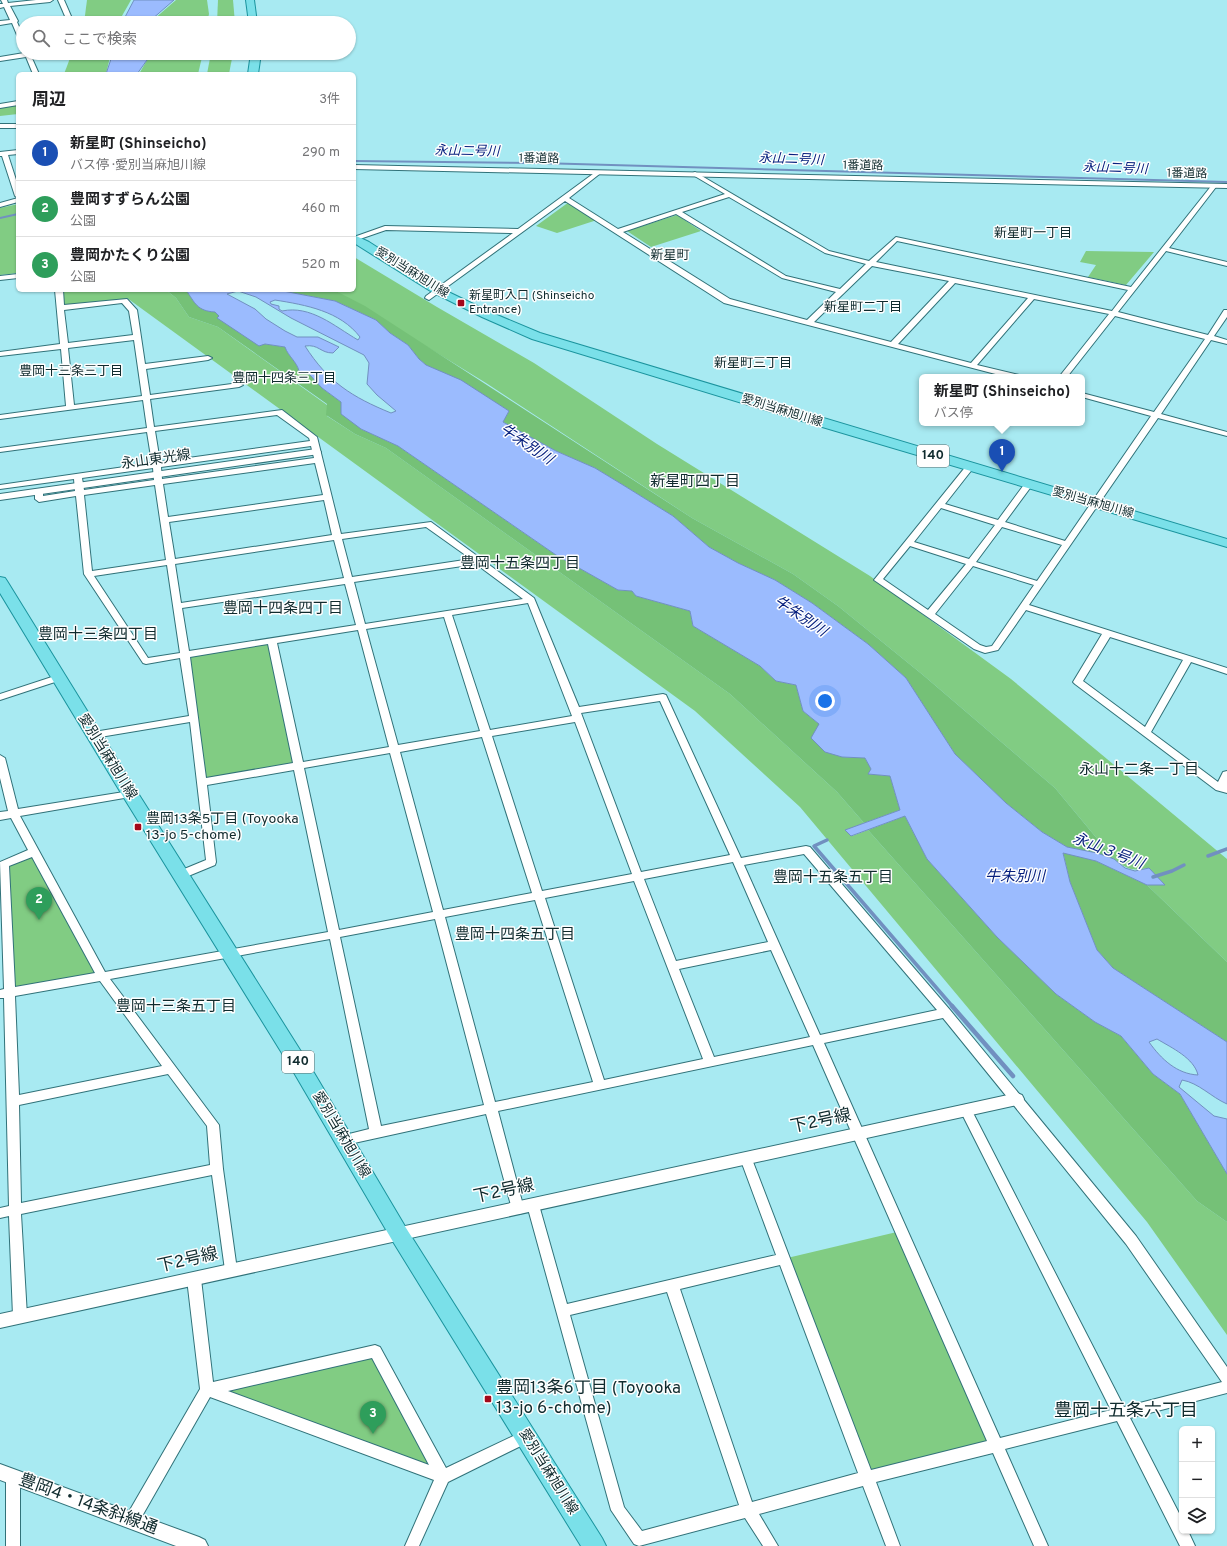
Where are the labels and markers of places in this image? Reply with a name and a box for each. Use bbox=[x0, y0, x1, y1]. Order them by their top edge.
place label: 新星町入口 (Shinseicho Entrance) bbox=[469, 288, 595, 318]
marker: 新星町入口 (Shinseicho Entrance) bbox=[456, 298, 466, 308]
pin: 1 bbox=[989, 439, 1015, 472]
place label: 豊岡13条5丁目 (Toyooka 13-jo 5-chome) bbox=[146, 811, 299, 844]
marker: 豊岡13条5丁目 (Toyooka 13-jo 5-chome) bbox=[133, 822, 143, 832]
pin: 2 bbox=[26, 887, 52, 920]
place label: 豊岡13条6丁目 (Toyooka 13-jo 6-chome) bbox=[496, 1378, 681, 1420]
marker: 豊岡13条6丁目 (Toyooka 13-jo 6-chome) bbox=[483, 1394, 493, 1404]
pin: 3 bbox=[360, 1401, 386, 1434]

